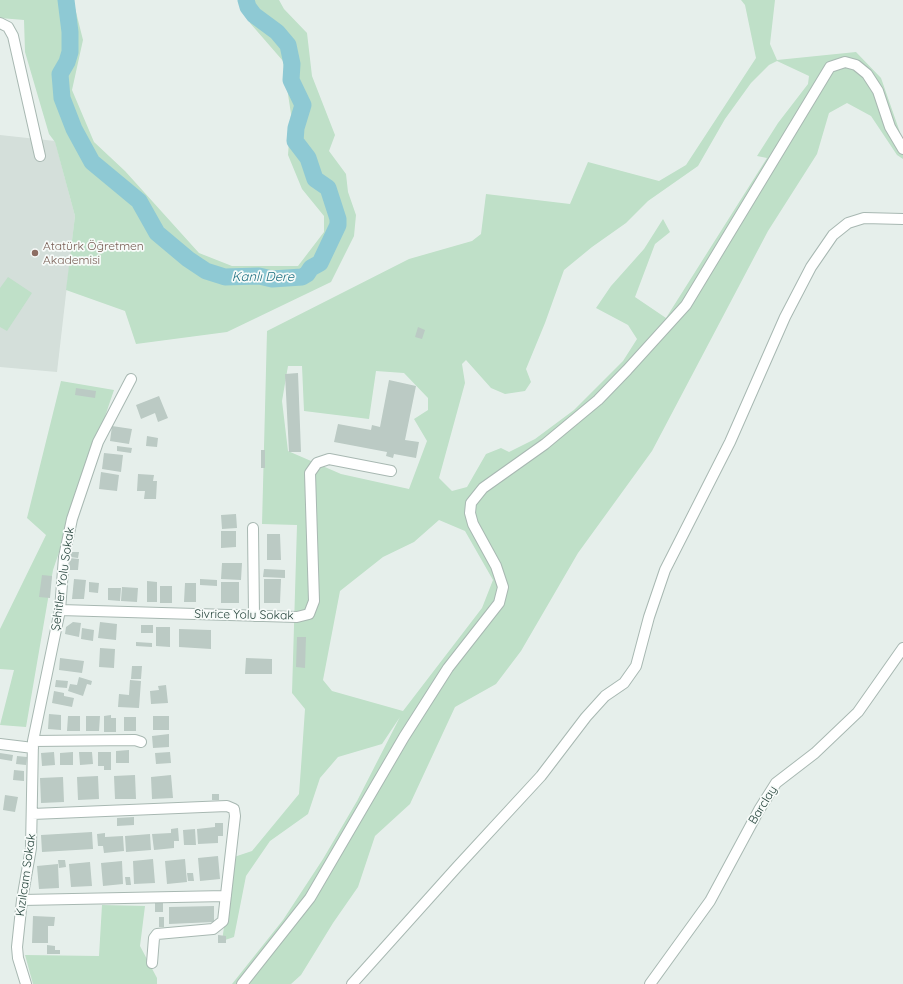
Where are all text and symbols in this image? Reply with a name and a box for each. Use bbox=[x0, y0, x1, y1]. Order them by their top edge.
place label: Atatürk Öğretmen Akademisi bbox=[43, 239, 144, 267]
marker: Atatürk Öğretmen Akademisi bbox=[30, 248, 40, 258]
water label: Kanlı Dere bbox=[232, 269, 294, 285]
street label: Şehitler Yolu Sokak bbox=[49, 526, 77, 632]
street label: Sivrice Yolu Sokak bbox=[194, 607, 294, 623]
street label: Barclay bbox=[746, 783, 780, 827]
street label: Kızılcam Sokak bbox=[13, 833, 39, 917]

